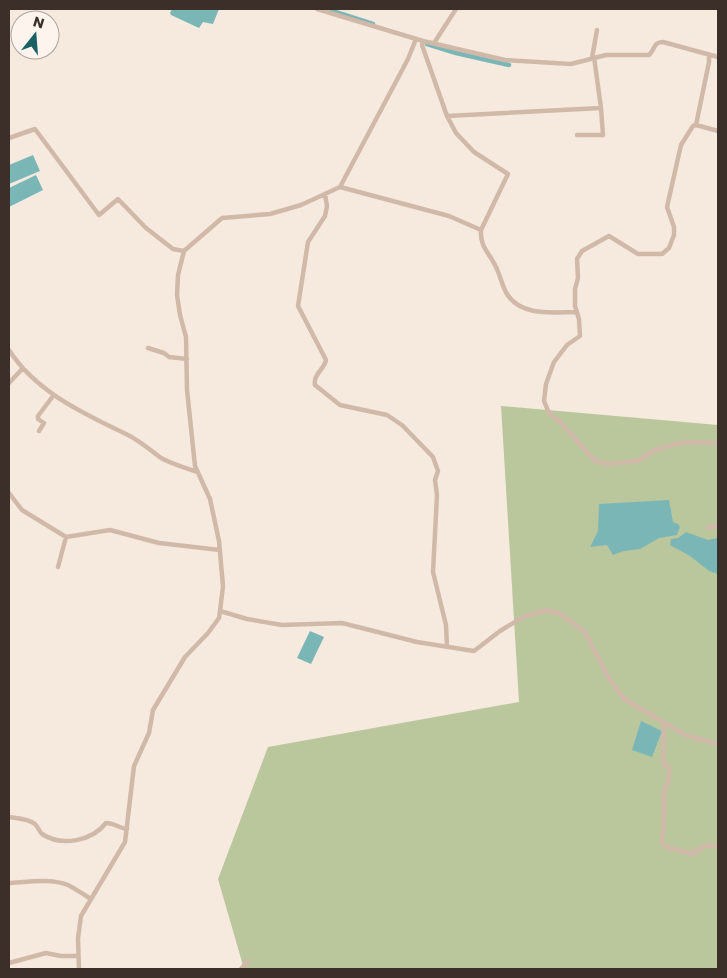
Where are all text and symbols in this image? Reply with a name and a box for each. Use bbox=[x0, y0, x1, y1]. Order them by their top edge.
north arrow bbox=[10, 10, 60, 60]
text: N bbox=[31, 11, 47, 34]

